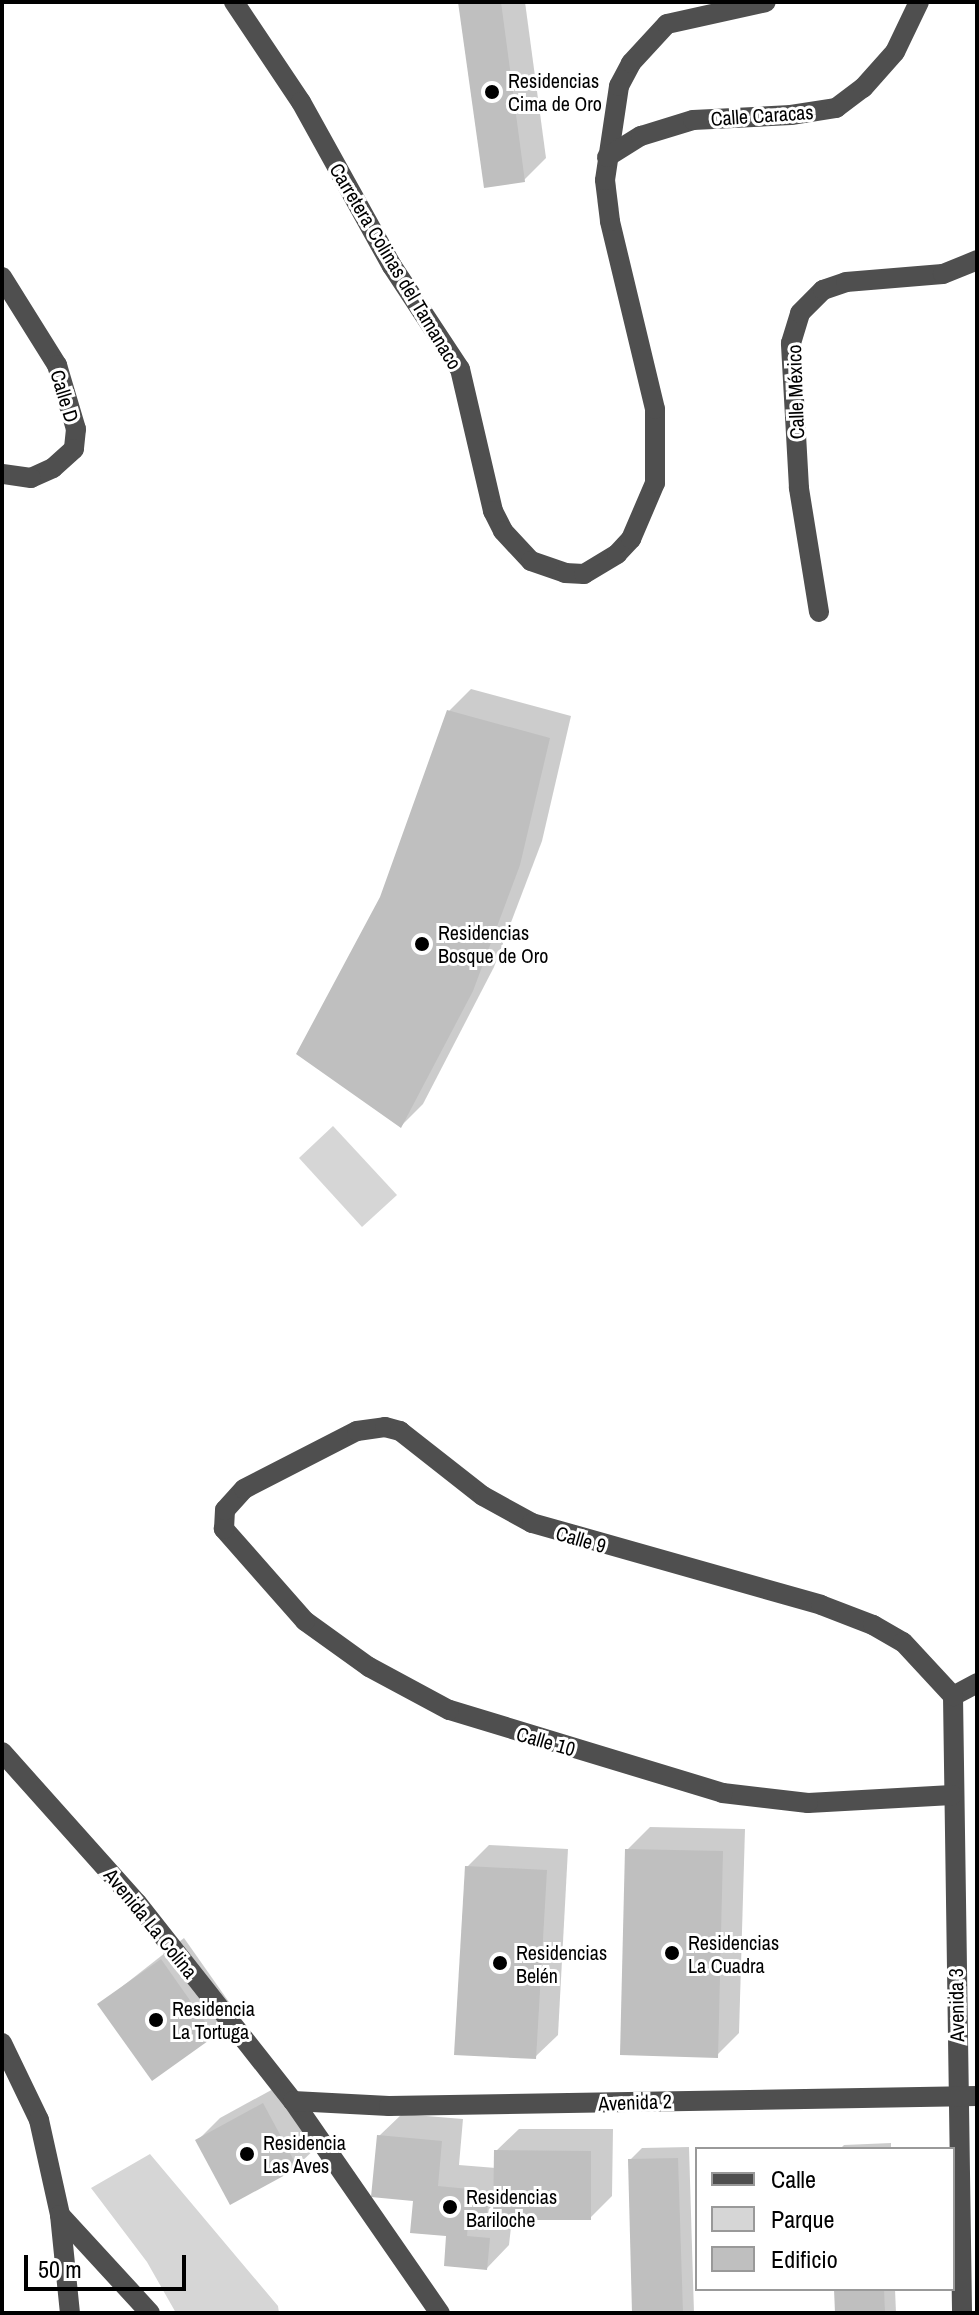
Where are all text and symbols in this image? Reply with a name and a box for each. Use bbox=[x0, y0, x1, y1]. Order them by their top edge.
place label: Residencias Cima de Oro bbox=[508, 68, 602, 115]
marker: Residencias Cima de Oro bbox=[483, 83, 501, 101]
street label: Calle Caracas bbox=[710, 99, 814, 131]
street label: Carretera Colinas del Tamanaco bbox=[325, 159, 467, 373]
street label: Calle México bbox=[781, 344, 809, 440]
street label: Calle D bbox=[46, 367, 84, 425]
place label: Residencias Bosque de Oro bbox=[438, 920, 548, 967]
marker: Residencias Bosque de Oro bbox=[413, 935, 431, 953]
street label: Calle 9 bbox=[553, 1520, 609, 1558]
street label: Calle 10 bbox=[514, 1721, 578, 1761]
street label: Avenida La Colina bbox=[99, 1863, 203, 1983]
place label: Residencias La Cuadra bbox=[688, 1930, 779, 1977]
place label: Residencias Belén bbox=[516, 1940, 607, 1987]
marker: Residencias La Cuadra bbox=[663, 1944, 681, 1962]
marker: Residencias Belén bbox=[491, 1954, 509, 1972]
street label: Avenida 3 bbox=[943, 1968, 969, 2042]
place label: Residencia La Tortuga bbox=[172, 1996, 255, 2043]
marker: Residencia La Tortuga bbox=[147, 2011, 165, 2029]
street label: Avenida 2 bbox=[598, 2089, 672, 2115]
place label: Residencia Las Aves bbox=[263, 2130, 346, 2177]
marker: Residencia Las Aves bbox=[238, 2145, 256, 2163]
legend bbox=[695, 2147, 955, 2291]
text: Calle bbox=[771, 2163, 816, 2195]
place label: Residencias Bariloche bbox=[466, 2184, 557, 2231]
marker: Residencias Bariloche bbox=[441, 2198, 459, 2216]
text: Parque bbox=[771, 2203, 834, 2235]
scale bar bbox=[28, 2239, 190, 2289]
text: Edificio bbox=[771, 2243, 838, 2275]
text: 50 m bbox=[38, 2253, 82, 2285]

